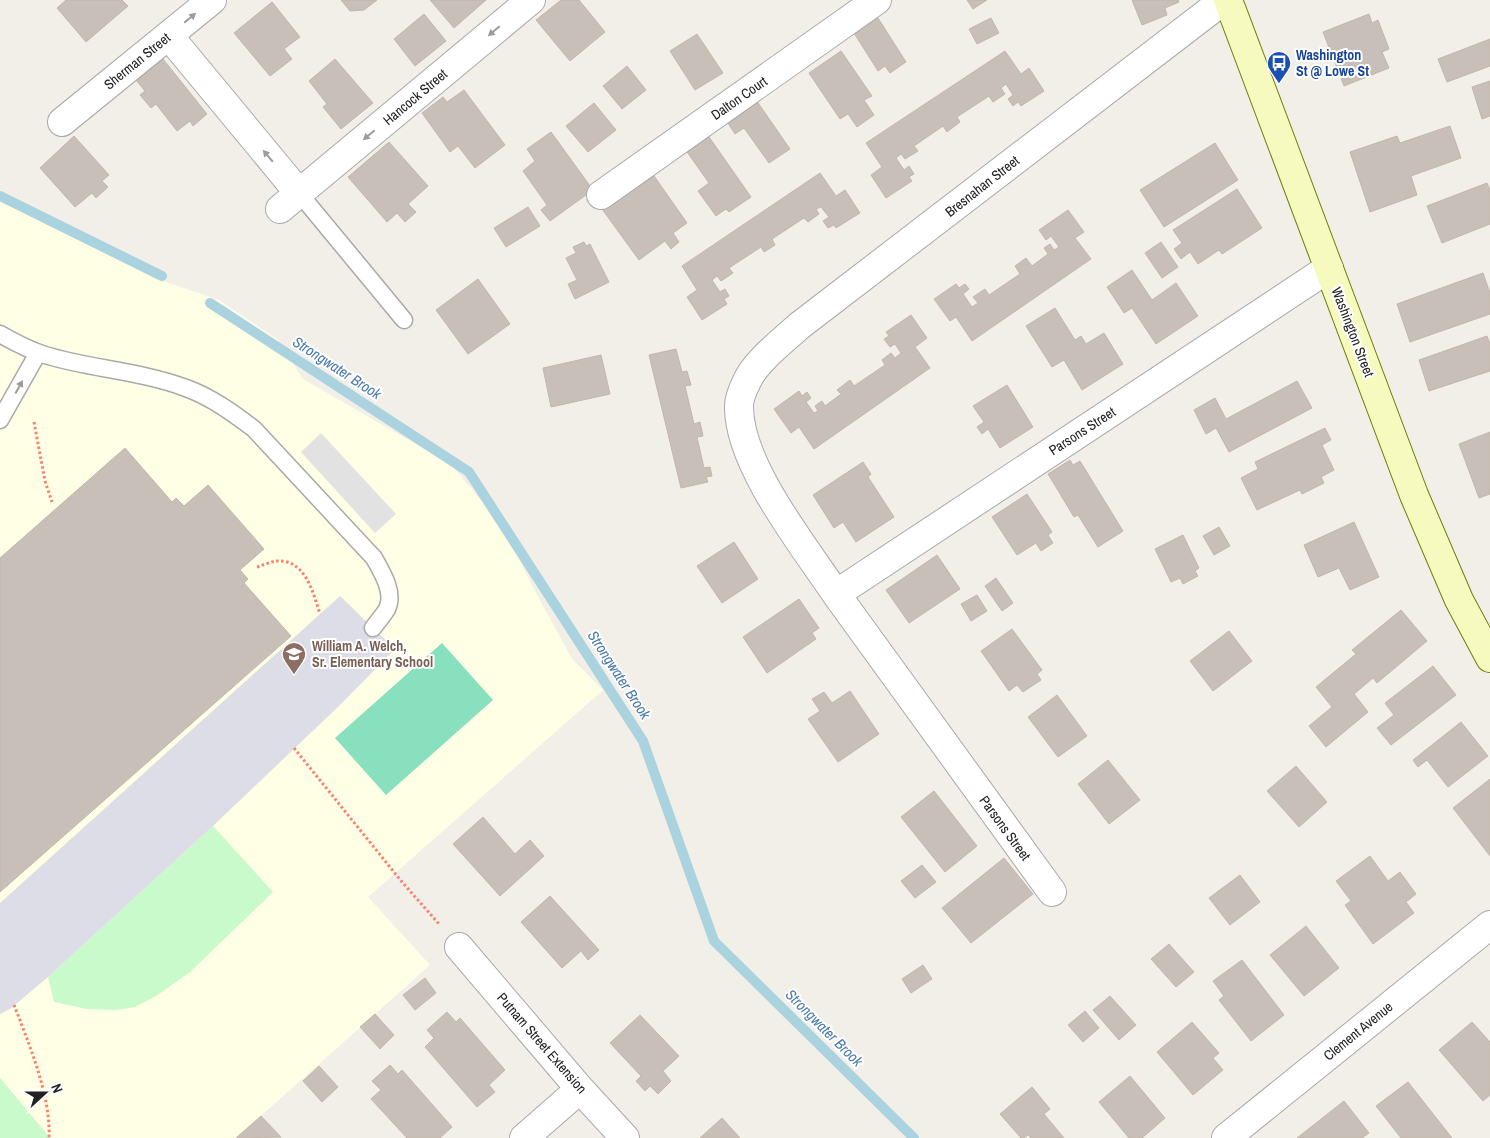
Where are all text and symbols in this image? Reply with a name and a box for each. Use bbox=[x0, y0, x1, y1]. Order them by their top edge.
one-way arrow bbox=[183, 13, 196, 24]
one-way arrow bbox=[488, 26, 501, 37]
street label: Sherman Street bbox=[100, 29, 174, 93]
place label: Washington St @ Lowe St bbox=[1296, 46, 1369, 80]
bus stop icon: Washington St @ Lowe St bbox=[1266, 50, 1292, 84]
street label: Hancock Street bbox=[379, 65, 451, 129]
street label: Dalton Court bbox=[707, 72, 771, 124]
one-way arrow bbox=[363, 129, 376, 140]
one-way arrow bbox=[262, 149, 273, 162]
street label: Bresnahan Street bbox=[941, 151, 1023, 221]
street label: Washington Street bbox=[1328, 285, 1378, 379]
water label: Strongwater Brook bbox=[289, 331, 386, 405]
one-way arrow bbox=[15, 379, 23, 394]
street label: Parsons Street bbox=[1045, 403, 1119, 459]
water label: Strongwater Brook bbox=[583, 626, 656, 724]
place label: William A. Welch, Sr. Elementary School bbox=[312, 637, 433, 671]
school or university icon: William A. Welch, Sr. Elementary School bbox=[281, 641, 307, 675]
street label: Parsons Street bbox=[975, 792, 1035, 864]
water label: Strongwater Brook bbox=[781, 984, 868, 1072]
street label: Putnam Street Extension bbox=[493, 989, 591, 1097]
street label: Clement Avenue bbox=[1320, 998, 1396, 1064]
north arrow bbox=[20, 1068, 70, 1118]
text: N bbox=[47, 1081, 67, 1095]

